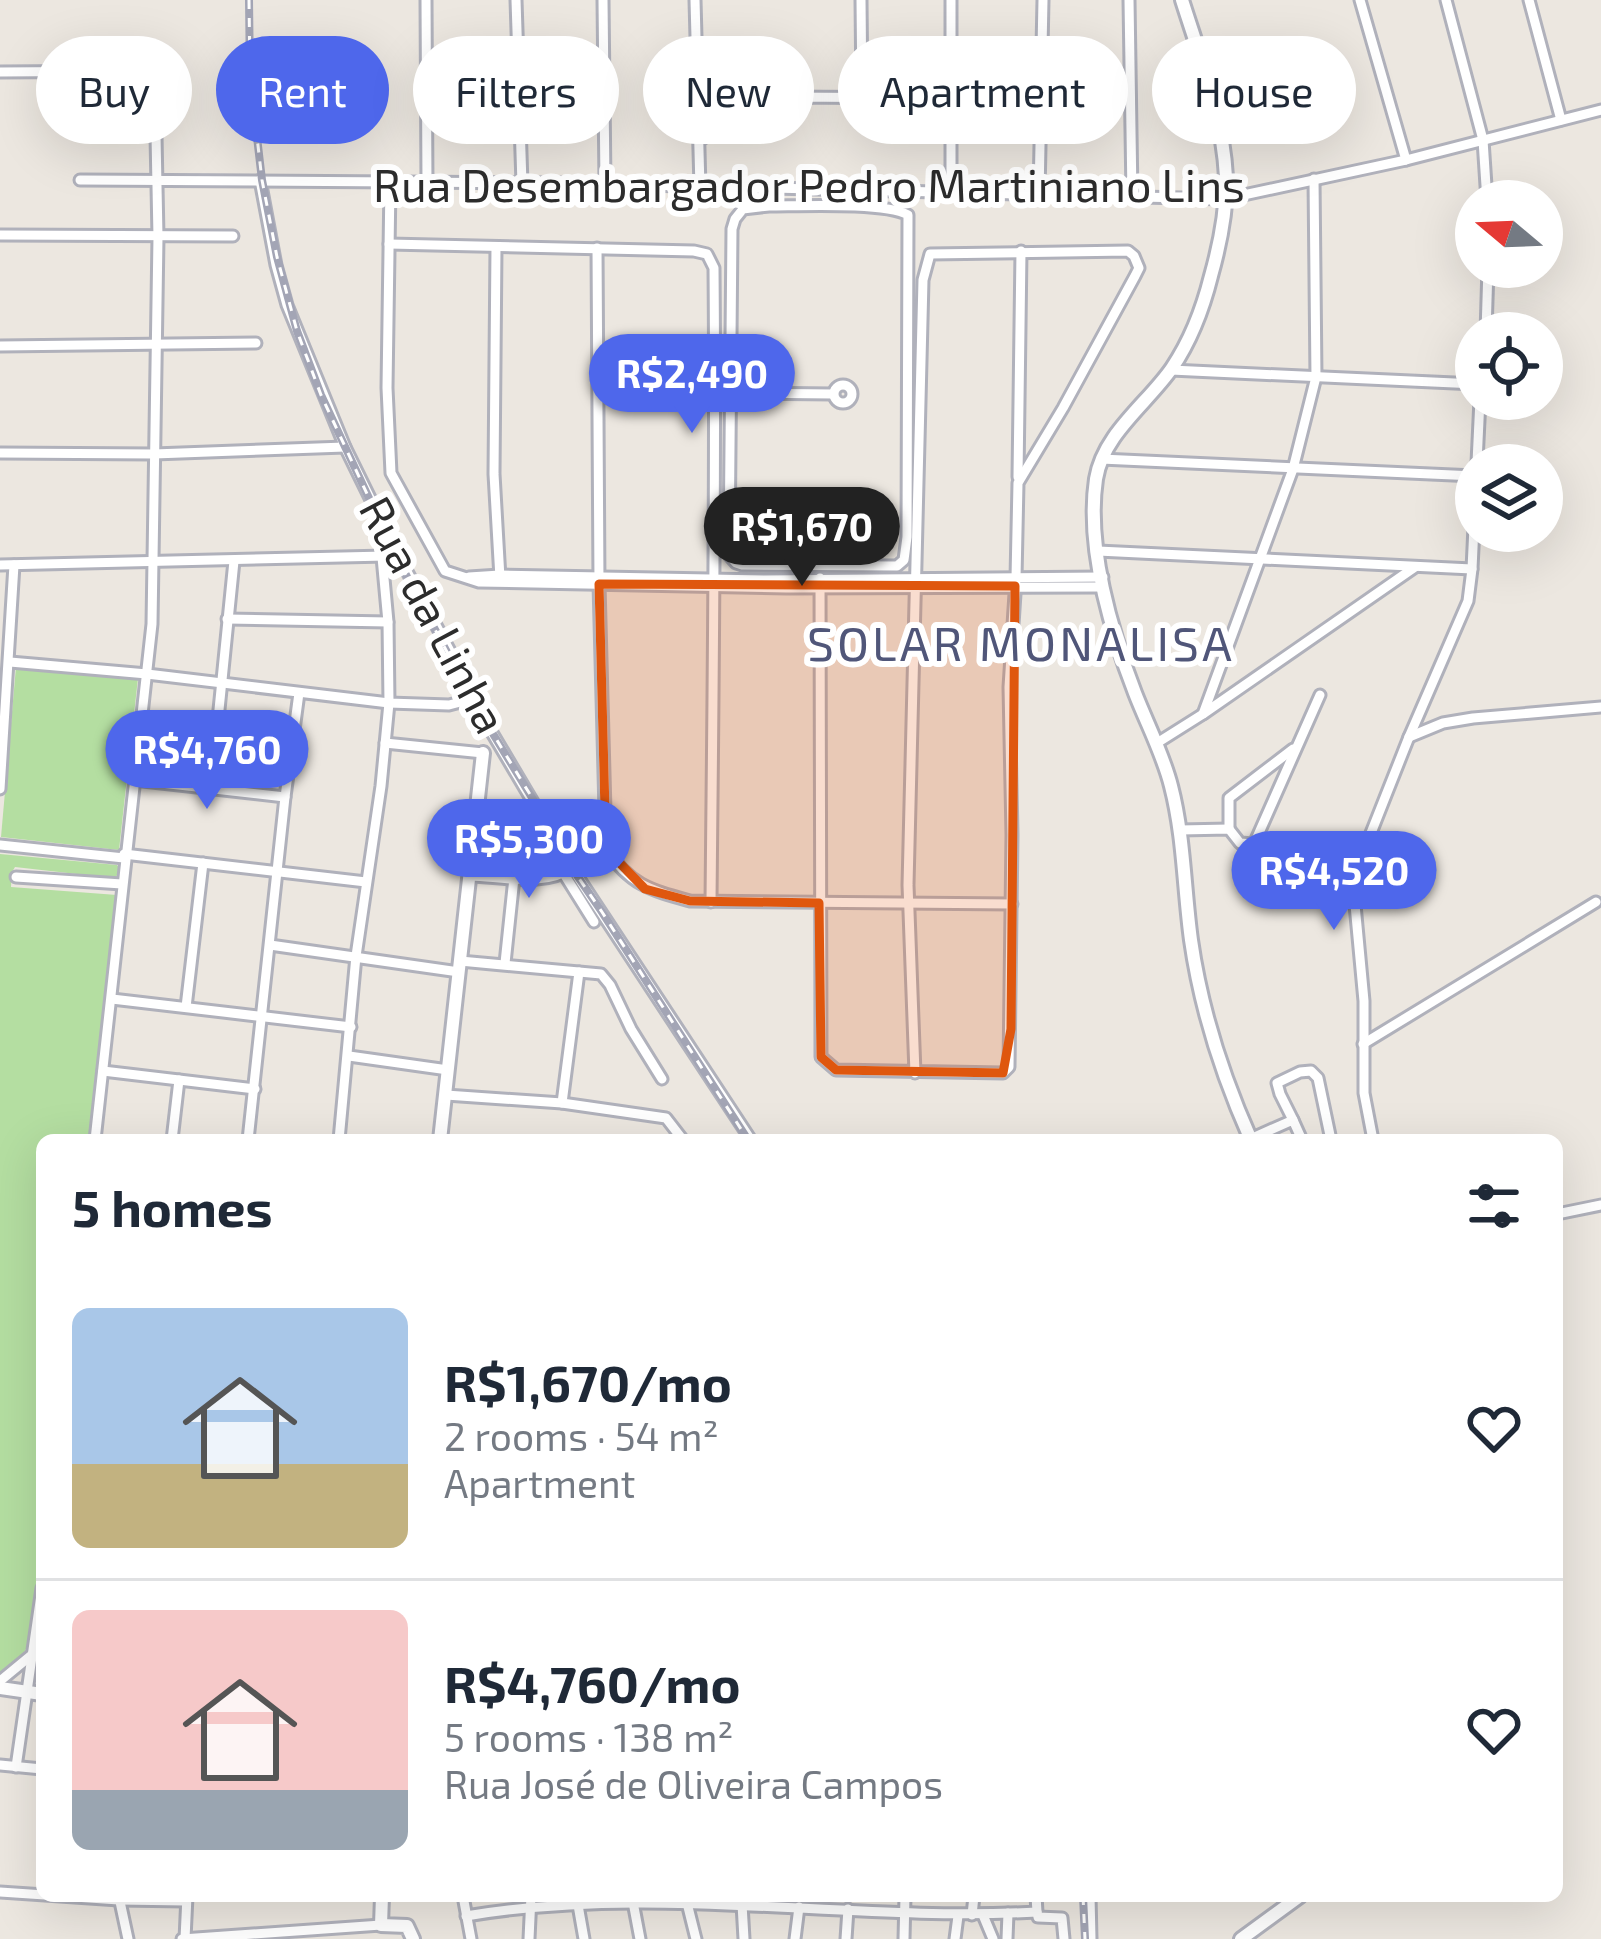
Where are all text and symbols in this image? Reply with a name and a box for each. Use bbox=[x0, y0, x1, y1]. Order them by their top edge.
chip: Buy bbox=[36, 36, 192, 144]
chip: Rent bbox=[216, 36, 389, 144]
chip: Filters bbox=[413, 36, 619, 144]
chip: New bbox=[643, 36, 814, 144]
chip: Apartment bbox=[838, 36, 1128, 144]
chip: House bbox=[1152, 36, 1356, 144]
street label: Rua Desembargador Pedro Martiniano Lins bbox=[373, 157, 1245, 211]
north arrow bbox=[1455, 180, 1563, 288]
map controls bbox=[1455, 180, 1563, 552]
button: locate bbox=[1455, 312, 1563, 420]
pin: R$2,490 bbox=[581, 334, 803, 436]
text: R$2,490 bbox=[616, 349, 768, 396]
button: layers bbox=[1455, 444, 1563, 552]
street label: Rua da Linha bbox=[350, 487, 520, 742]
pin: R$1,670 bbox=[691, 487, 913, 589]
text: R$1,670 bbox=[731, 502, 873, 549]
district label: SOLAR MONALISA bbox=[807, 613, 1235, 671]
pin: R$4,760 bbox=[96, 710, 318, 812]
text: R$4,760 bbox=[132, 725, 282, 772]
pin: R$5,300 bbox=[418, 799, 640, 901]
text: R$5,300 bbox=[454, 814, 604, 861]
pin: R$4,520 bbox=[1223, 831, 1445, 933]
text: R$4,520 bbox=[1259, 846, 1409, 893]
icon: filters bbox=[1461, 1173, 1527, 1239]
text: 5 homes bbox=[72, 1176, 273, 1237]
text: R$1,670/mo bbox=[444, 1351, 732, 1412]
icon: home bbox=[168, 1356, 312, 1500]
icon: heart bbox=[1461, 1395, 1527, 1461]
text: 2 rooms · 54 m² bbox=[444, 1412, 719, 1459]
text: Apartment bbox=[444, 1459, 635, 1506]
text: R$4,760/mo bbox=[444, 1652, 741, 1713]
icon: home bbox=[168, 1658, 312, 1802]
icon: heart bbox=[1461, 1697, 1527, 1763]
text: 5 rooms · 138 m² bbox=[444, 1713, 734, 1760]
text: Rua José de Oliveira Campos bbox=[444, 1760, 943, 1807]

